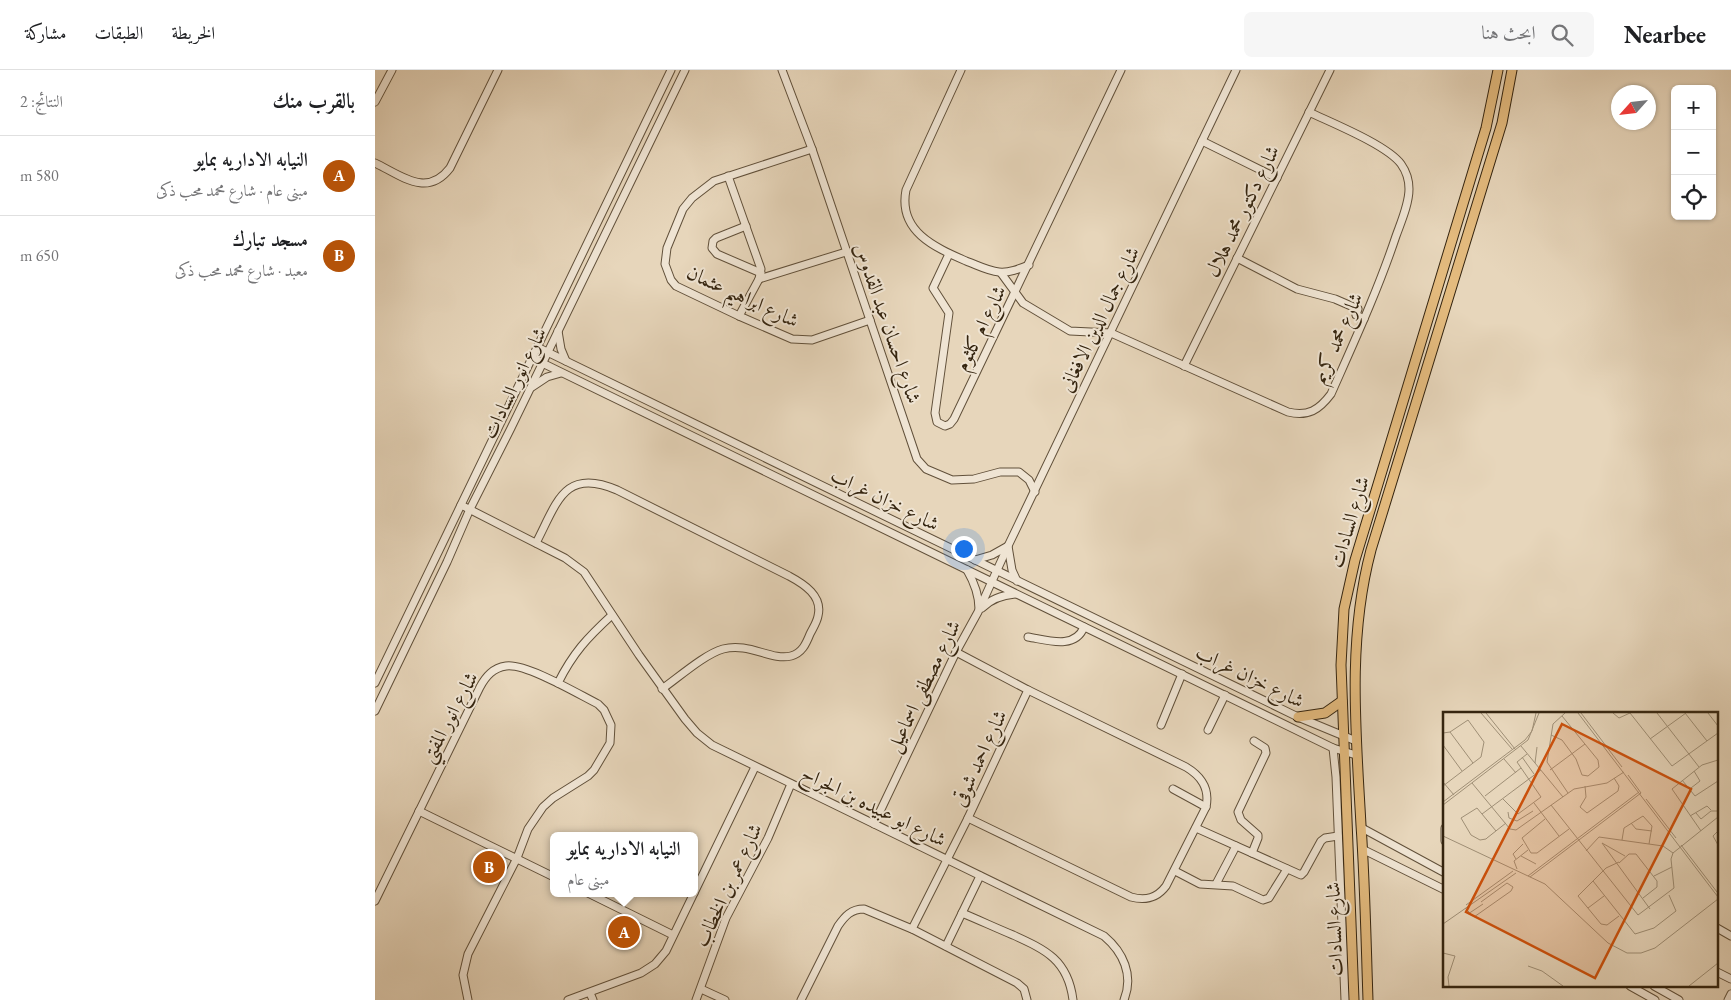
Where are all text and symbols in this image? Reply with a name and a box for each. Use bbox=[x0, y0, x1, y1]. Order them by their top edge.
search box bbox=[1244, 12, 1594, 57]
text: Nearbee bbox=[1624, 19, 1706, 50]
text: ابحث هنا bbox=[1481, 20, 1536, 45]
text: مشاركة bbox=[25, 21, 66, 44]
text: الطبقات bbox=[94, 21, 143, 44]
text: الخريطة bbox=[171, 21, 215, 44]
icon: search bbox=[1548, 21, 1576, 49]
north arrow bbox=[1611, 85, 1656, 130]
map controls bbox=[1671, 85, 1716, 220]
button: + bbox=[1671, 85, 1716, 130]
text: بالقرب منك bbox=[272, 87, 355, 114]
text: النتائج: 2 bbox=[20, 91, 63, 112]
button: − bbox=[1671, 130, 1716, 175]
street label: شارع دكتور محمد هلال bbox=[1199, 141, 1290, 283]
text: النيابه الاداريه بمايو bbox=[195, 147, 308, 172]
text: 580 m bbox=[20, 165, 59, 186]
text: A bbox=[333, 165, 345, 186]
button: locate bbox=[1671, 175, 1716, 220]
text: مبنى عام · شارع محمد محب ذكى bbox=[156, 180, 308, 201]
text: مسجد تبارك bbox=[233, 227, 308, 252]
street label: شارع احسان عبد القدوس bbox=[844, 239, 928, 408]
street label: شارع جمال الدين الافغانى bbox=[1053, 242, 1150, 398]
text: 650 m bbox=[20, 245, 59, 266]
text: B bbox=[334, 245, 344, 266]
street label: شارع ابراهيم عثمان bbox=[680, 259, 803, 340]
text: معبد · شارع محمد محب ذكى bbox=[175, 260, 308, 281]
street label: شارع ام كلثوم bbox=[948, 281, 1016, 377]
street label: شارع محمد كريم bbox=[1305, 288, 1373, 390]
street label: شارع انور السادات bbox=[476, 323, 557, 445]
street label: شارع خزان غراب bbox=[824, 461, 944, 541]
street label: شارع السادات bbox=[1323, 473, 1380, 572]
your location bbox=[951, 536, 977, 562]
street label: شارع مصطفى اسماعيل bbox=[880, 616, 971, 759]
street label: شارع خزان غراب bbox=[1189, 638, 1309, 718]
street label: شارع انور المفتي bbox=[414, 667, 489, 770]
street label: شارع احمد شوقى bbox=[945, 706, 1017, 813]
inset map bbox=[1443, 712, 1719, 988]
street label: شارع ابو عبيده بن الجراح bbox=[795, 760, 951, 857]
street label: شارع عمر بن الخطاب bbox=[688, 819, 773, 953]
popup bbox=[550, 832, 698, 897]
text: النيابه الاداريه بمايو bbox=[567, 836, 681, 861]
pin: B bbox=[473, 848, 505, 886]
text: مبنى عام bbox=[567, 869, 609, 890]
street label: شارع السادات bbox=[1319, 881, 1354, 977]
pin: A bbox=[608, 913, 640, 951]

